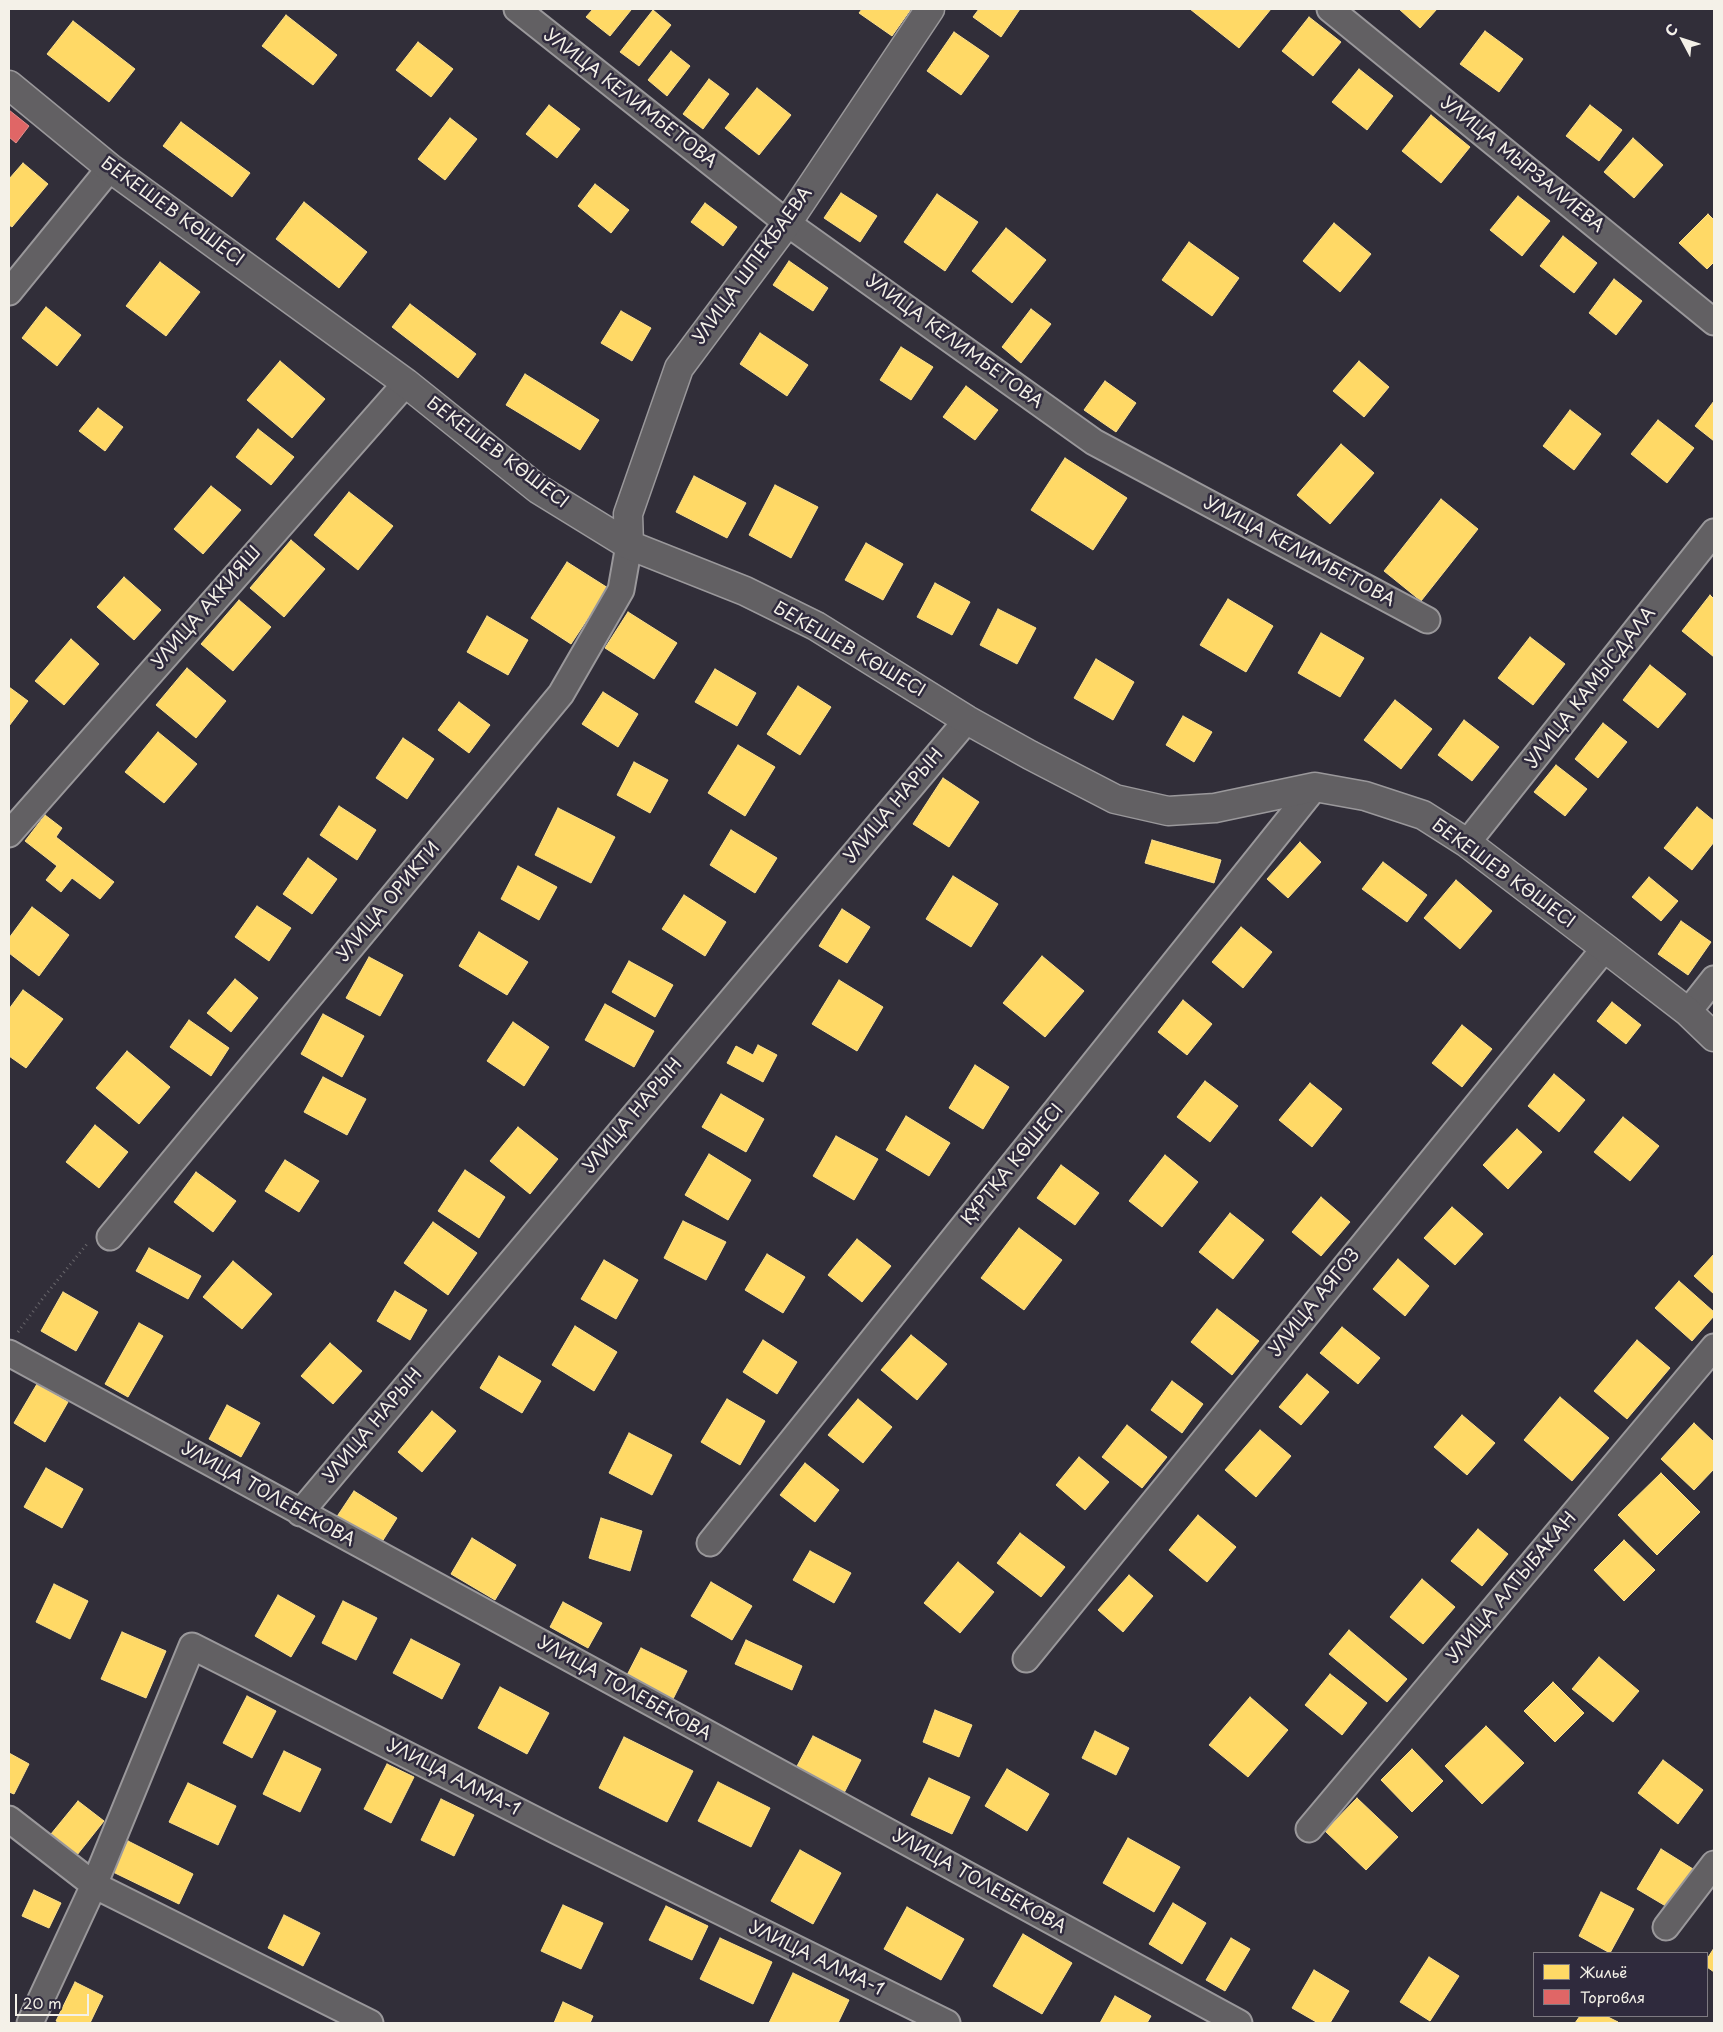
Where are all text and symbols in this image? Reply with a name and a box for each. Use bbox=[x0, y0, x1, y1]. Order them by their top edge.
north arrow bbox=[1658, 15, 1708, 65]
text: С bbox=[1660, 19, 1683, 41]
street label: УЛИЦА КЕЛИМБЕТОВА bbox=[539, 25, 721, 173]
street label: УЛИЦА МЫРЗАЛИЕВА bbox=[1436, 92, 1608, 238]
street label: БЕКЕШЕВ КӨШЕСІ bbox=[96, 153, 248, 271]
street label: УЛИЦА ШПЕКБАЕВА bbox=[689, 183, 817, 349]
street label: УЛИЦА КЕЛИМБЕТОВА bbox=[861, 271, 1047, 413]
street label: БЕКЕШЕВ КӨШЕСІ bbox=[422, 393, 572, 513]
street label: УЛИЦА КЕЛИМБЕТОВА bbox=[1200, 492, 1398, 612]
street label: УЛИЦА АККИЯШ bbox=[148, 542, 266, 674]
street label: БЕКЕШЕВ КӨШЕСІ bbox=[769, 598, 929, 702]
street label: УЛИЦА КАМЫСДАЛА bbox=[1521, 603, 1661, 773]
street label: УЛИЦА НАРЫН bbox=[840, 744, 948, 868]
street label: БЕКЕШЕВ КӨШЕСІ bbox=[1427, 815, 1579, 933]
street label: УЛИЦА ОРИКТИ bbox=[333, 838, 445, 966]
street label: УЛИЦА НАРЫН bbox=[579, 1054, 687, 1178]
street label: ҚҰРТҚА КӨШЕСІ bbox=[958, 1100, 1068, 1230]
street label: УЛИЦА АЯГОЗ bbox=[1265, 1245, 1365, 1361]
street label: УЛИЦА НАРЫН bbox=[319, 1364, 427, 1488]
street label: УЛИЦА ТОЛЕБЕКОВА bbox=[177, 1438, 359, 1552]
street label: УЛИЦА АЛТЫБАКАН bbox=[1443, 1508, 1581, 1668]
street label: УЛИЦА ТОЛЕБЕКОВА bbox=[533, 1632, 715, 1746]
street label: УЛИЦА АЛМА-1 bbox=[383, 1735, 523, 1821]
street label: УЛИЦА ТОЛЕБЕКОВА bbox=[888, 1825, 1070, 1939]
street label: УЛИЦА АЛМА-1 bbox=[745, 1917, 887, 2001]
legend bbox=[1533, 1952, 1708, 2017]
text: Жильё bbox=[1580, 1960, 1627, 1983]
scale bar bbox=[18, 1984, 91, 2016]
text: Торговля bbox=[1580, 1985, 1645, 2008]
text: 20 m bbox=[23, 1991, 62, 2014]

